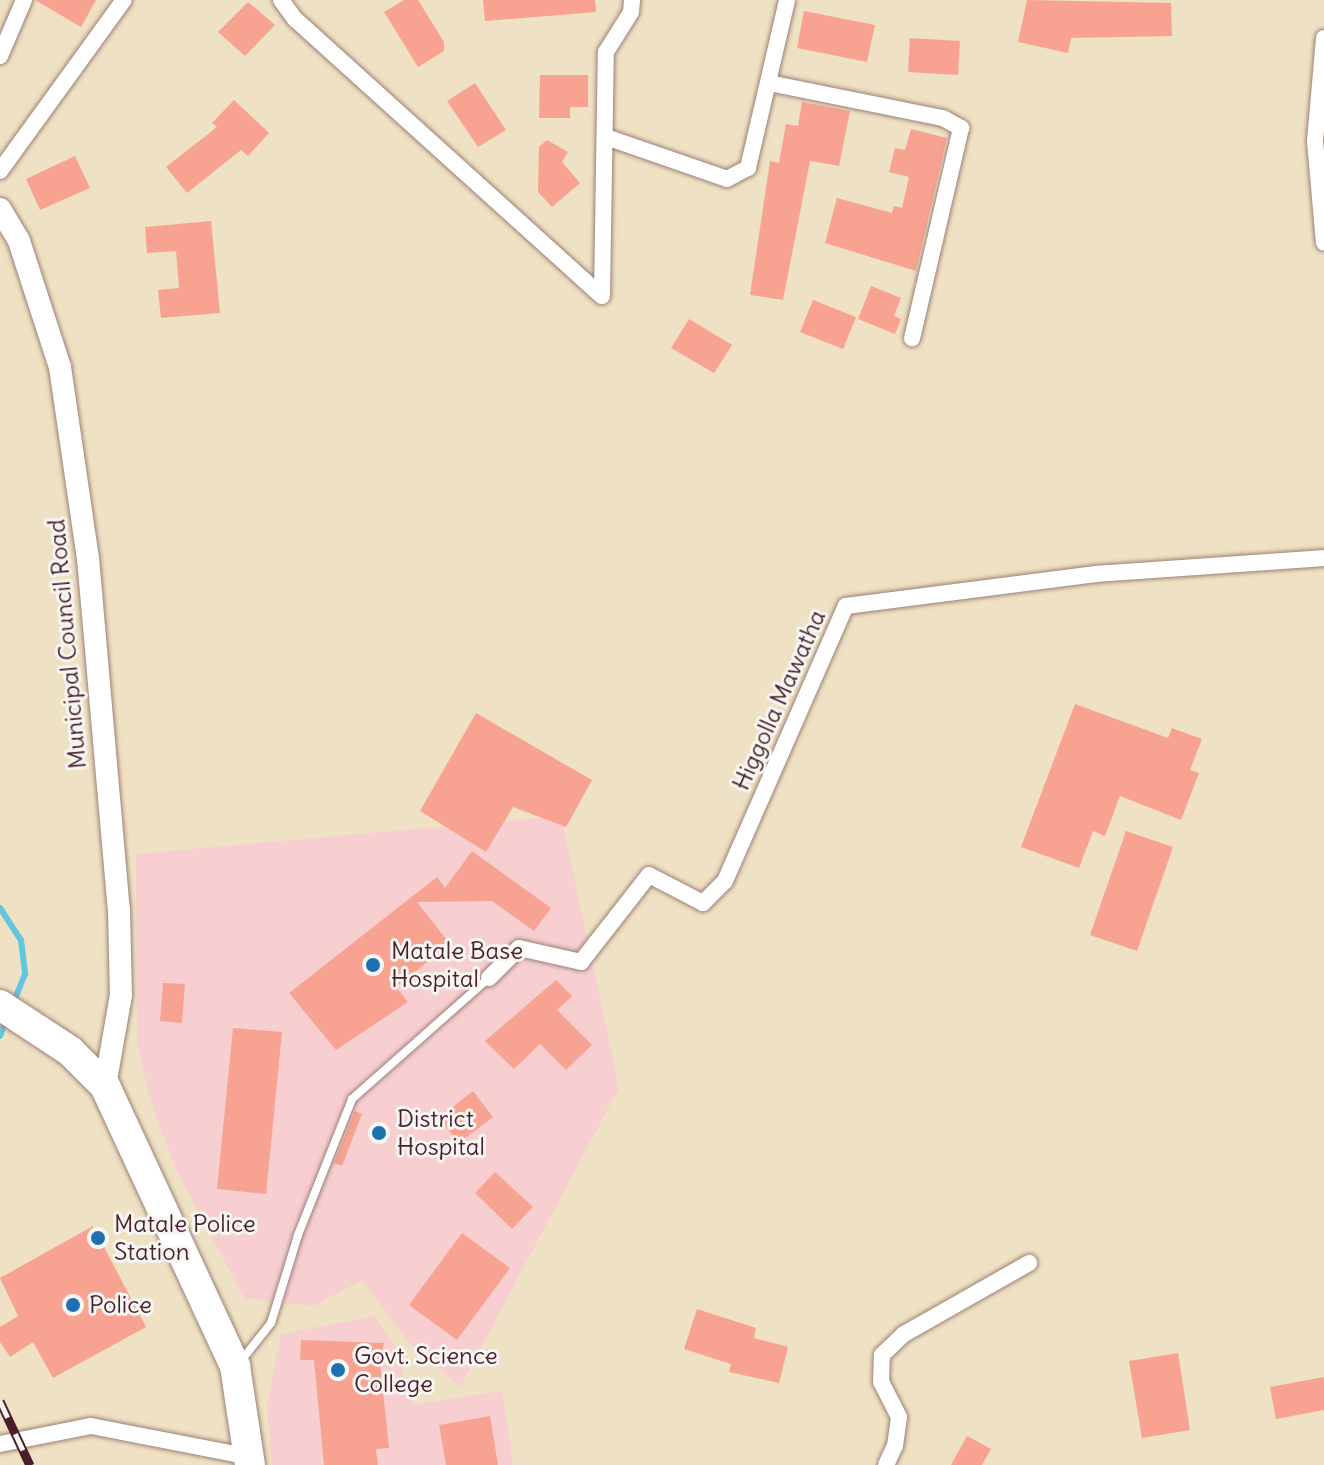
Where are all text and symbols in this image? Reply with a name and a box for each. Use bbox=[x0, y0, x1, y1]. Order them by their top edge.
street label: Municipal Council Road bbox=[42, 518, 92, 770]
street label: Higgolla Mawatha bbox=[726, 605, 832, 795]
place label: Matale Base Hospital bbox=[391, 937, 523, 993]
marker: Matale Base Hospital bbox=[362, 954, 384, 976]
place label: District Hospital bbox=[397, 1105, 485, 1161]
marker: District Hospital bbox=[368, 1122, 390, 1144]
place label: Matale Police Station bbox=[114, 1210, 256, 1266]
marker: Matale Police Station bbox=[89, 1229, 107, 1247]
place label: Police bbox=[89, 1291, 152, 1319]
marker: Police bbox=[64, 1296, 82, 1314]
place label: Govt. Science College bbox=[354, 1342, 498, 1398]
marker: Govt. Science College bbox=[329, 1361, 347, 1379]

